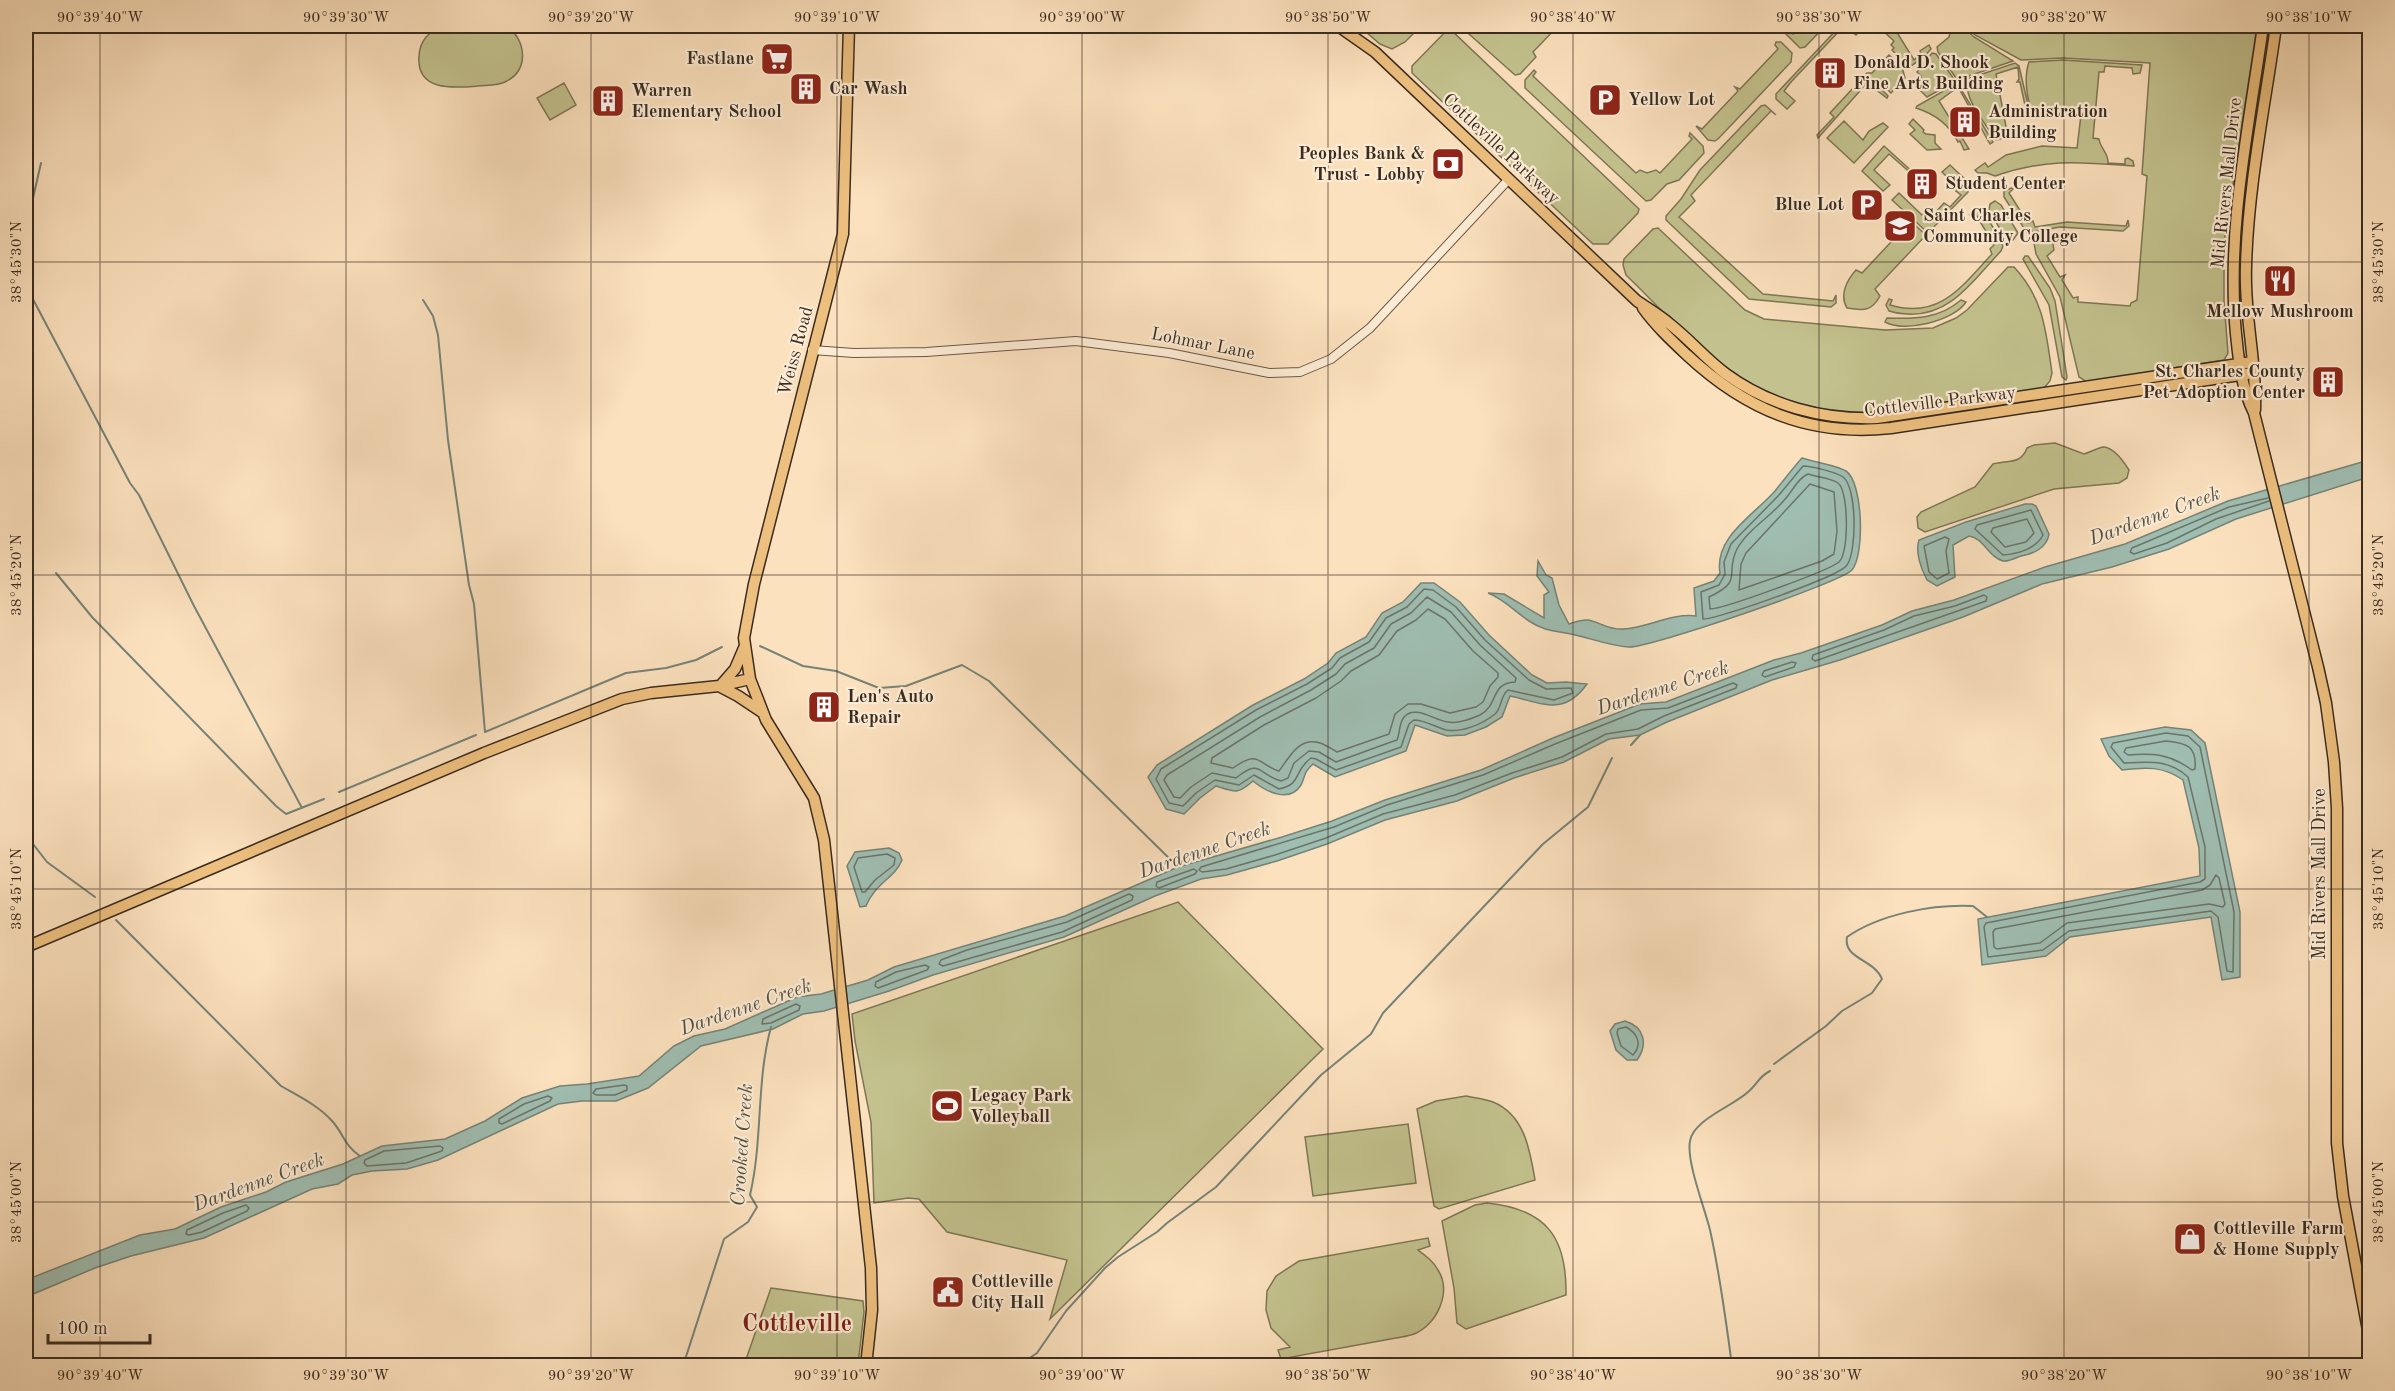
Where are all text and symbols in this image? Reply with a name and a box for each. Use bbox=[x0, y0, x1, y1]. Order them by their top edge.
text: 90°39'40"W bbox=[57, 11, 143, 26]
text: 90°39'30"W bbox=[303, 11, 389, 26]
text: 90°39'20"W bbox=[548, 11, 634, 26]
text: 90°39'10"W bbox=[794, 11, 880, 26]
text: 90°39'00"W bbox=[1039, 11, 1125, 26]
text: 90°38'50"W bbox=[1285, 11, 1371, 26]
text: 90°38'40"W bbox=[1530, 11, 1616, 26]
text: 90°38'30"W bbox=[1776, 11, 1862, 26]
text: 90°38'20"W bbox=[2021, 11, 2107, 26]
text: 90°38'10"W bbox=[2266, 11, 2352, 26]
supermarket icon: Fastlane bbox=[759, 41, 795, 77]
place label: Fastlane bbox=[686, 50, 754, 68]
place label: Donald D. Shook Fine Arts Building bbox=[1853, 54, 2003, 93]
building icon: Donald D. Shook Fine Arts Building bbox=[1812, 55, 1848, 91]
building icon: Car Wash bbox=[788, 71, 824, 107]
place label: Car Wash bbox=[829, 80, 907, 98]
place label: Warren Elementary School bbox=[631, 82, 782, 121]
parking icon: Yellow Lot bbox=[1587, 82, 1623, 118]
building icon: Warren Elementary School bbox=[590, 83, 626, 119]
street label: Cottleville Parkway bbox=[1439, 90, 1563, 208]
place label: Yellow Lot bbox=[1628, 91, 1715, 109]
street label: Mid Rivers Mall Drive bbox=[2209, 97, 2245, 269]
place label: Administration Building bbox=[1988, 103, 2108, 142]
building icon: Administration Building bbox=[1947, 104, 1983, 140]
place label: Peoples Bank & Trust - Lobby bbox=[1298, 145, 1425, 184]
bank icon: Peoples Bank & Trust - Lobby bbox=[1430, 146, 1466, 182]
building icon: Student Center bbox=[1904, 166, 1940, 202]
place label: Student Center bbox=[1945, 175, 2066, 193]
parking icon: Blue Lot bbox=[1849, 187, 1885, 223]
place label: Blue Lot bbox=[1775, 196, 1844, 214]
place label: Saint Charles Community College bbox=[1923, 207, 2078, 246]
school or university icon: Saint Charles Community College bbox=[1882, 208, 1918, 244]
text: 38°45'30"N bbox=[10, 221, 25, 303]
text: 38°45'30"N bbox=[2372, 221, 2387, 303]
restaurant icon: Mellow Mushroom bbox=[2262, 263, 2298, 299]
place label: Mellow Mushroom bbox=[2206, 303, 2354, 321]
street label: Weiss Road bbox=[775, 305, 817, 397]
street label: Lohmar Lane bbox=[1150, 325, 1256, 363]
place label: St. Charles County Pet Adoption Center bbox=[2142, 363, 2305, 402]
building icon: St. Charles County Pet Adoption Center bbox=[2310, 364, 2346, 400]
street label: Cottleville Parkway bbox=[1863, 384, 2017, 420]
water label: Dardenne Creek bbox=[2086, 484, 2223, 550]
text: 38°45'20"N bbox=[10, 534, 25, 616]
text: 38°45'20"N bbox=[2372, 534, 2387, 616]
water label: Dardenne Creek bbox=[1593, 658, 1732, 720]
place label: Len's Auto Repair bbox=[847, 688, 934, 727]
building icon: Len's Auto Repair bbox=[806, 689, 842, 725]
street label: Mid Rivers Mall Drive bbox=[2311, 788, 2329, 960]
water label: Dardenne Creek bbox=[1136, 819, 1274, 883]
text: 38°45'10"N bbox=[10, 848, 25, 930]
text: 38°45'10"N bbox=[2372, 848, 2387, 930]
water label: Dardenne Creek bbox=[677, 976, 815, 1040]
water label: Crooked Creek bbox=[729, 1083, 757, 1207]
place label: Legacy Park Volleyball bbox=[970, 1087, 1071, 1126]
sports icon: Legacy Park Volleyball bbox=[929, 1088, 965, 1124]
water label: Dardenne Creek bbox=[190, 1150, 327, 1216]
text: 38°45'00"N bbox=[10, 1161, 25, 1243]
text: 38°45'00"N bbox=[2372, 1161, 2387, 1243]
place label: Cottleville Farm & Home Supply bbox=[2213, 1220, 2343, 1259]
shop icon: Cottleville Farm & Home Supply bbox=[2172, 1221, 2208, 1257]
place label: Cottleville City Hall bbox=[971, 1273, 1054, 1312]
public building icon: Cottleville City Hall bbox=[930, 1274, 966, 1310]
scale bar bbox=[48, 1307, 150, 1345]
district label: Cottleville bbox=[742, 1313, 852, 1337]
text: 100 m bbox=[57, 1320, 108, 1338]
text: 90°39'40"W bbox=[57, 1369, 143, 1384]
text: 90°39'30"W bbox=[303, 1369, 389, 1384]
text: 90°39'20"W bbox=[548, 1369, 634, 1384]
text: 90°39'10"W bbox=[794, 1369, 880, 1384]
text: 90°39'00"W bbox=[1039, 1369, 1125, 1384]
text: 90°38'50"W bbox=[1285, 1369, 1371, 1384]
text: 90°38'40"W bbox=[1530, 1369, 1616, 1384]
text: 90°38'30"W bbox=[1776, 1369, 1862, 1384]
text: 90°38'20"W bbox=[2021, 1369, 2107, 1384]
text: 90°38'10"W bbox=[2266, 1369, 2352, 1384]

